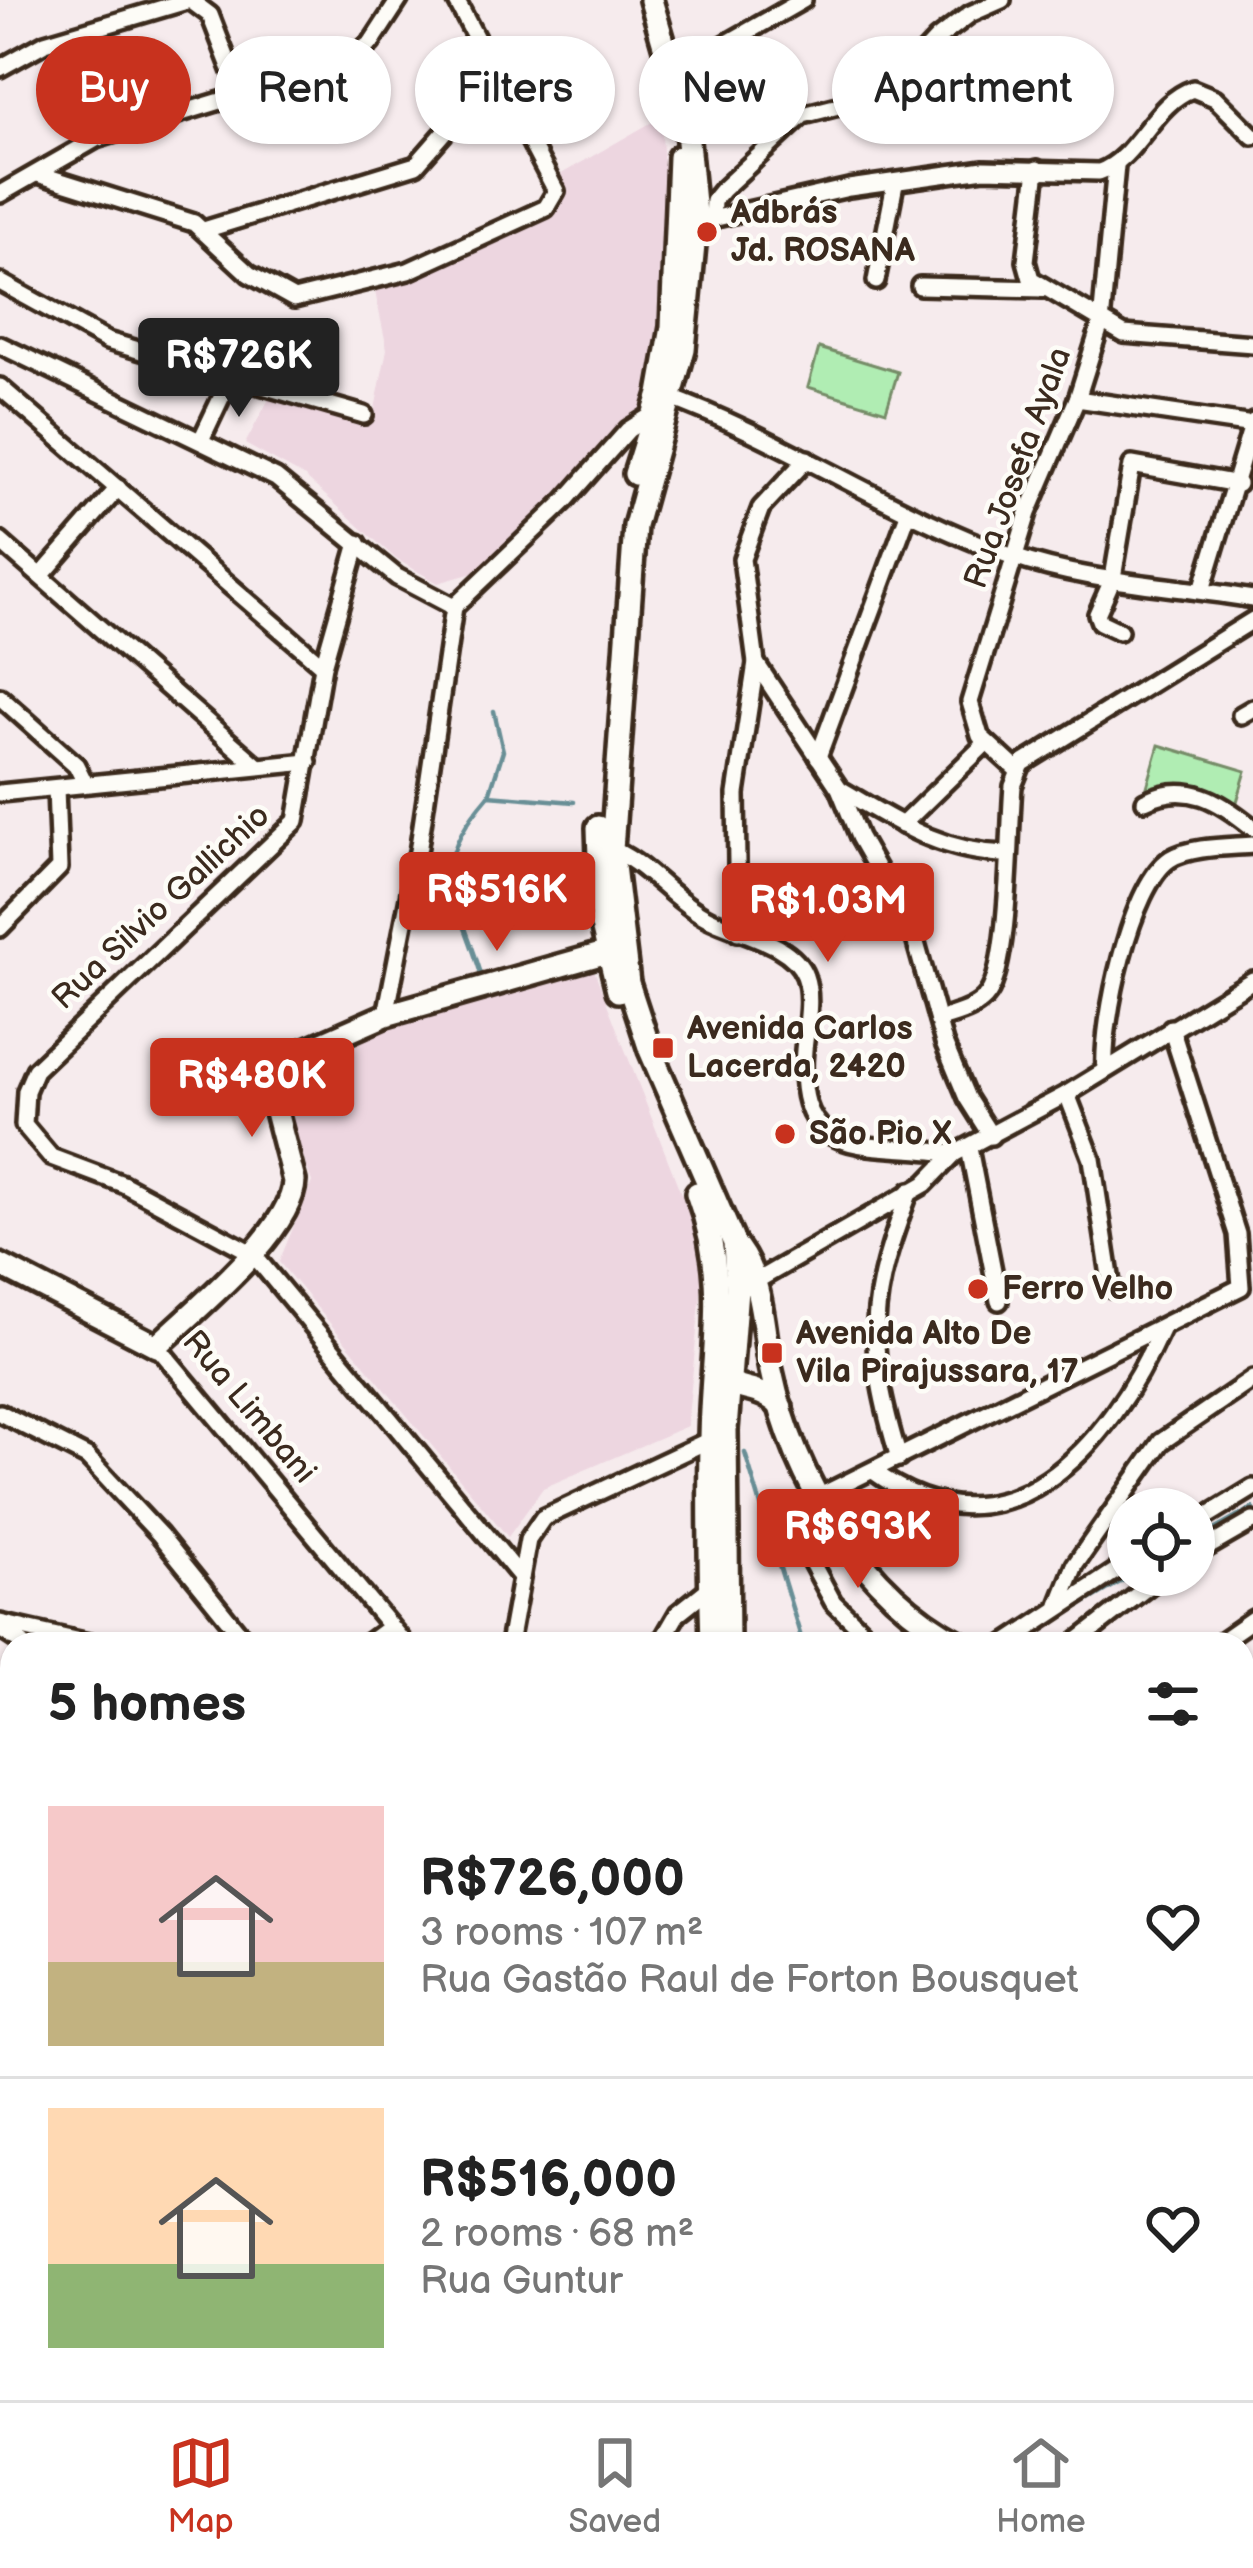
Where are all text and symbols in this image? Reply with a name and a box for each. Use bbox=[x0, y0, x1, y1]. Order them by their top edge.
chip: Buy bbox=[36, 36, 191, 144]
chip: Rent bbox=[215, 36, 391, 144]
chip: Filters bbox=[415, 36, 615, 144]
chip: New bbox=[639, 36, 808, 144]
chip: Apartment bbox=[832, 36, 1114, 144]
place label: Adbrás Jd. ROSANA bbox=[730, 193, 916, 271]
marker: Adbrás Jd. ROSANA bbox=[694, 219, 720, 245]
pin: R$726K bbox=[141, 318, 337, 420]
text: R$726K bbox=[165, 333, 313, 380]
street label: Rua Josefa Ayala bbox=[956, 342, 1080, 594]
street label: Rua Silvio Gallichio bbox=[44, 796, 278, 1018]
pin: R$516K bbox=[399, 852, 595, 954]
pin: R$1.03M bbox=[717, 863, 939, 965]
text: R$516K bbox=[426, 867, 568, 914]
text: R$1.03M bbox=[749, 878, 907, 925]
place label: Avenida Carlos Lacerda, 2420 bbox=[686, 1009, 913, 1087]
marker: Avenida Carlos Lacerda, 2420 bbox=[650, 1035, 676, 1061]
pin: R$480K bbox=[154, 1038, 350, 1140]
text: R$480K bbox=[177, 1053, 327, 1100]
place label: São Pio X bbox=[809, 1114, 952, 1154]
marker: São Pio X bbox=[772, 1121, 798, 1147]
place label: Ferro Velho bbox=[1002, 1269, 1173, 1309]
marker: Ferro Velho bbox=[965, 1276, 991, 1302]
place label: Avenida Alto De Vila Pirajussara, 17 bbox=[795, 1314, 1079, 1392]
street label: Rua Limbani bbox=[173, 1322, 325, 1492]
marker: Avenida Alto De Vila Pirajussara, 17 bbox=[759, 1340, 785, 1366]
map controls bbox=[1107, 1488, 1215, 1596]
button: locate bbox=[1107, 1488, 1215, 1596]
pin: R$693K bbox=[760, 1489, 956, 1591]
text: R$693K bbox=[784, 1504, 932, 1551]
icon: filters bbox=[1140, 1671, 1206, 1737]
text: 5 homes bbox=[48, 1674, 246, 1735]
text: R$726,000 bbox=[420, 1849, 685, 1910]
icon: home bbox=[144, 1854, 288, 1998]
icon: heart bbox=[1140, 1893, 1206, 1959]
text: 3 rooms · 107 m² bbox=[420, 1910, 704, 1957]
text: Rua Gastão Raul de Forton Bousquet bbox=[420, 1957, 1079, 2004]
text: R$516,000 bbox=[420, 2150, 677, 2211]
icon: home bbox=[144, 2156, 288, 2300]
icon: heart bbox=[1140, 2195, 1206, 2261]
text: 2 rooms · 68 m² bbox=[420, 2211, 694, 2258]
text: Rua Guntur bbox=[420, 2258, 623, 2305]
tab: Map bbox=[167, 2430, 234, 2542]
tab: Saved bbox=[568, 2430, 661, 2542]
tab: Home bbox=[996, 2430, 1086, 2542]

